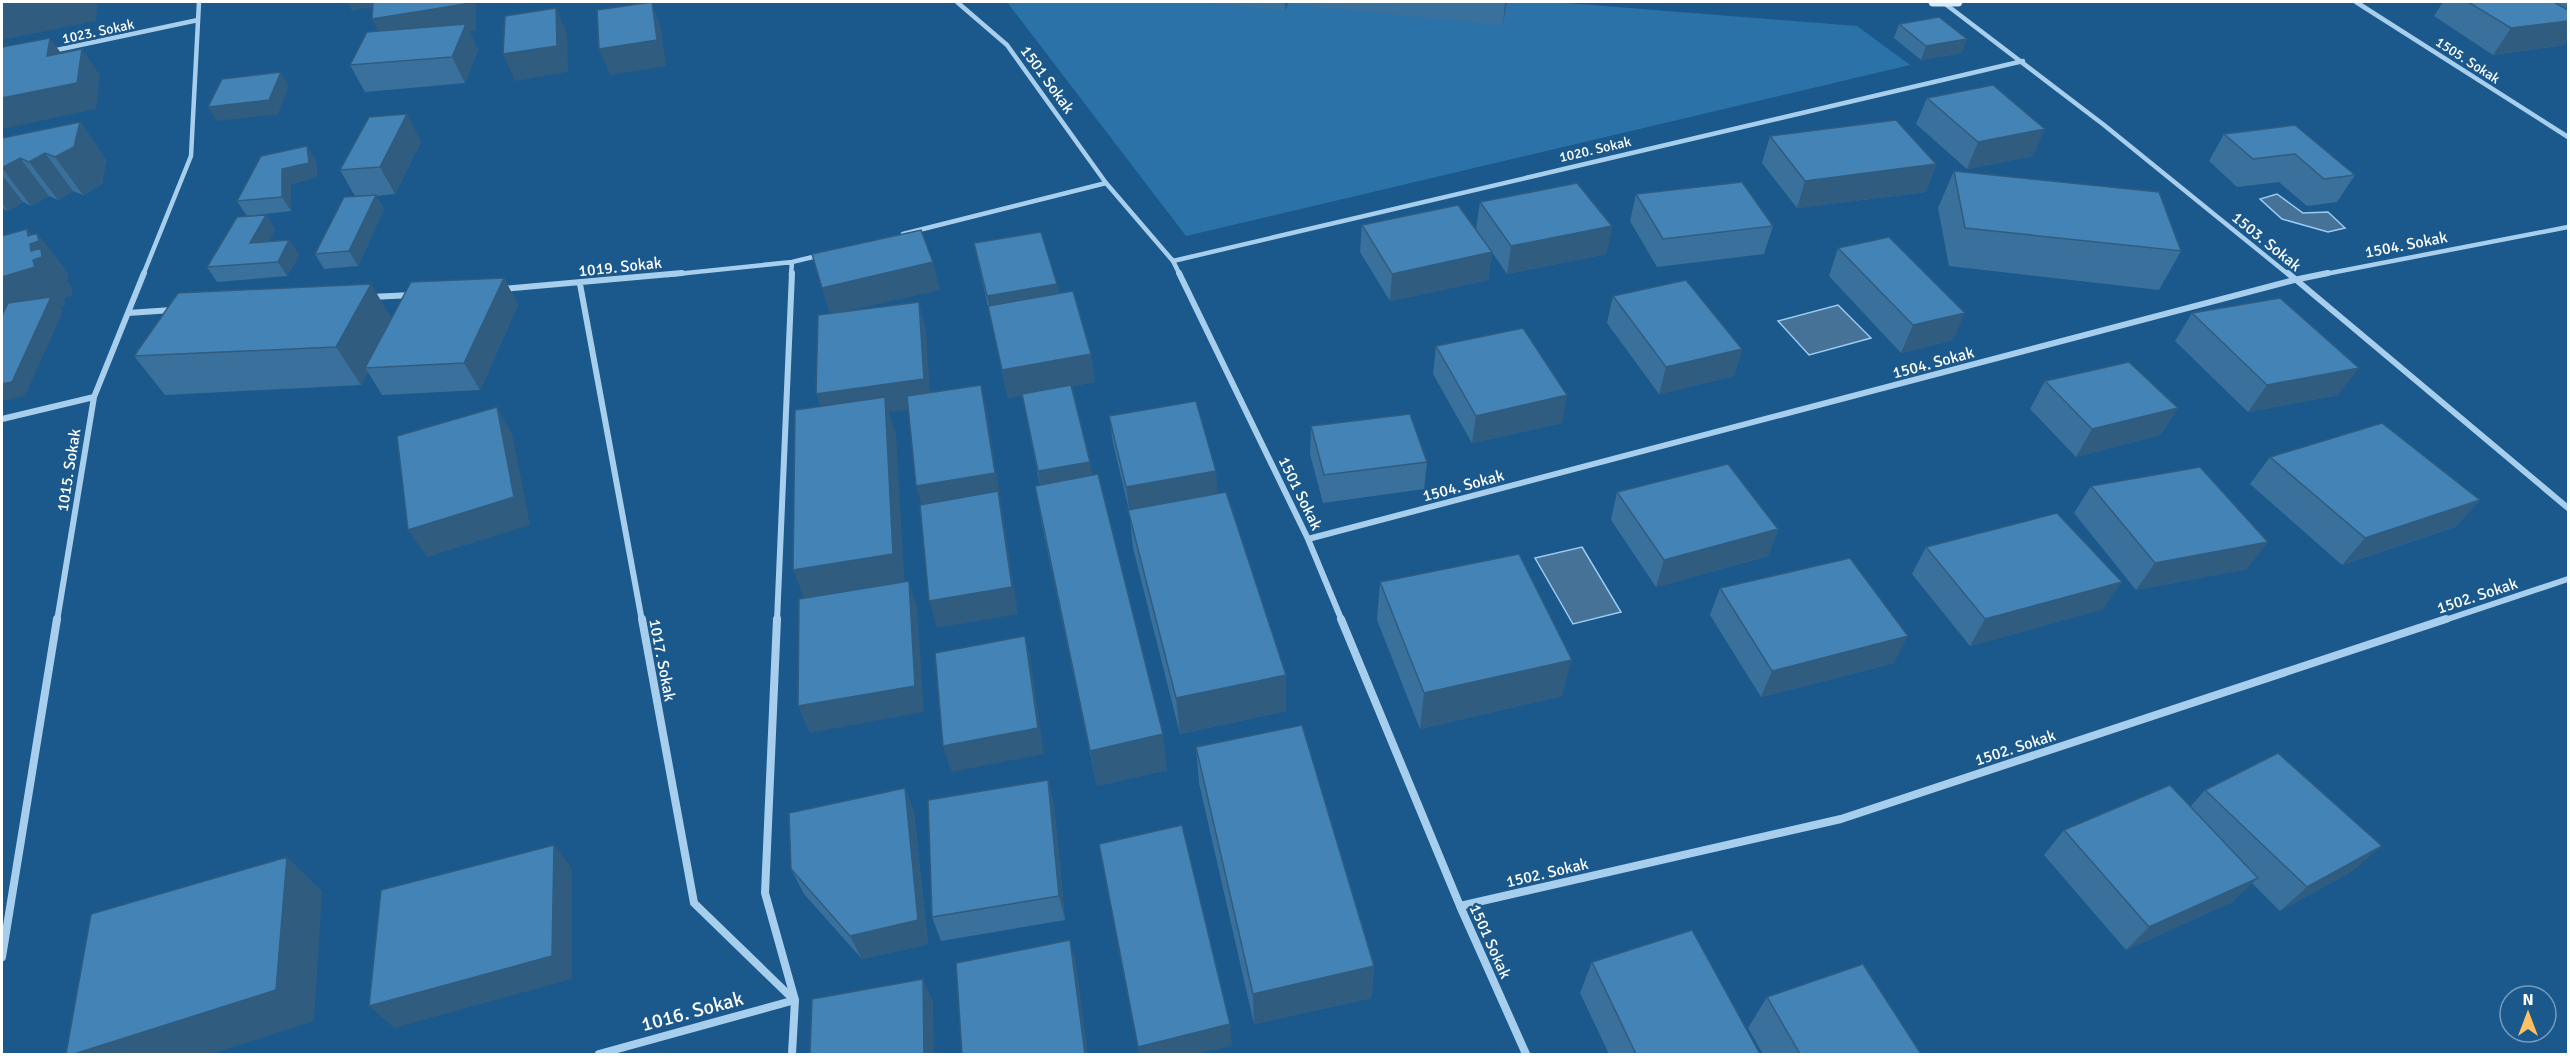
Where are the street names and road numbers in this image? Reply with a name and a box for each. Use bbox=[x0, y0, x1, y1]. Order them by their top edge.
street label: 1023. Sokak bbox=[61, 16, 136, 47]
street label: 1505. Sokak bbox=[2432, 33, 2503, 87]
street label: 1501 Sokak bbox=[1016, 42, 1079, 118]
street label: 1020. Sokak bbox=[1558, 133, 1633, 166]
street label: 1503. Sokak bbox=[2228, 208, 2305, 276]
street label: 1504. Sokak bbox=[2363, 227, 2449, 263]
street label: 1019. Sokak bbox=[577, 253, 663, 281]
street label: 1504. Sokak bbox=[1890, 342, 1976, 383]
street label: 1015. Sokak bbox=[53, 427, 85, 513]
street label: 1501 Sokak bbox=[1274, 453, 1327, 534]
street label: 1504. Sokak bbox=[1420, 465, 1506, 506]
street label: 1502. Sokak bbox=[2434, 574, 2520, 618]
street label: 1017. Sokak bbox=[644, 617, 680, 703]
street label: 1502. Sokak bbox=[1972, 726, 2058, 770]
street label: 1502. Sokak bbox=[1504, 854, 1590, 892]
street label: 1501 Sokak bbox=[1465, 901, 1515, 982]
street label: 1016. Sokak bbox=[638, 986, 746, 1037]

